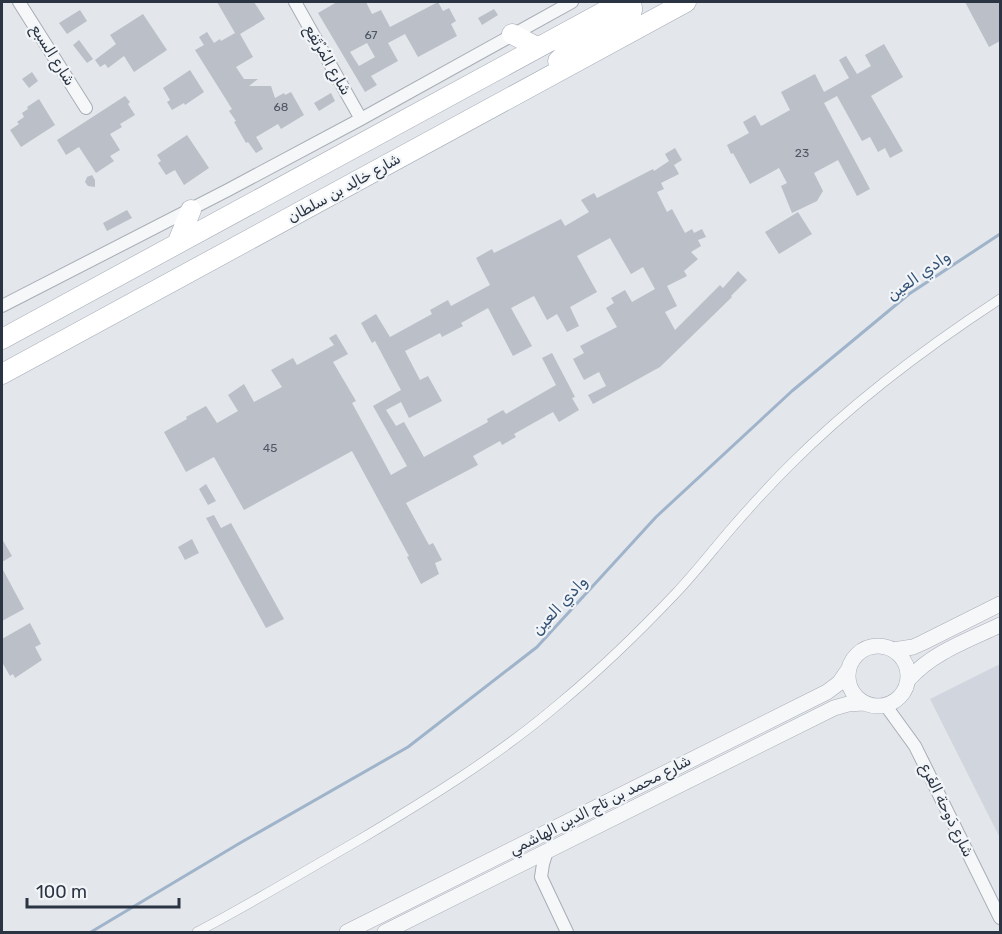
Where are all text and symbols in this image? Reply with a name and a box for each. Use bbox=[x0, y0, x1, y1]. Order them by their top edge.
street label: شارع السبع bbox=[25, 21, 79, 90]
street label: شارع المُرْتَفِع bbox=[299, 22, 355, 99]
house number: 67 bbox=[364, 28, 378, 42]
house number: 68 bbox=[274, 100, 288, 114]
house number: 23 bbox=[795, 146, 809, 160]
street label: شارع خالِد بن سلطان bbox=[284, 149, 405, 228]
water label: وادي العين bbox=[883, 247, 955, 306]
house number: 45 bbox=[263, 441, 277, 455]
water label: وادي العين bbox=[527, 572, 593, 640]
street label: شارع محمد بن تاج الدين الهاشمي bbox=[506, 751, 695, 861]
street label: شارع دَوحة الفَرع bbox=[915, 760, 978, 861]
scale bar bbox=[27, 871, 178, 909]
text: 100 m bbox=[36, 881, 87, 903]

